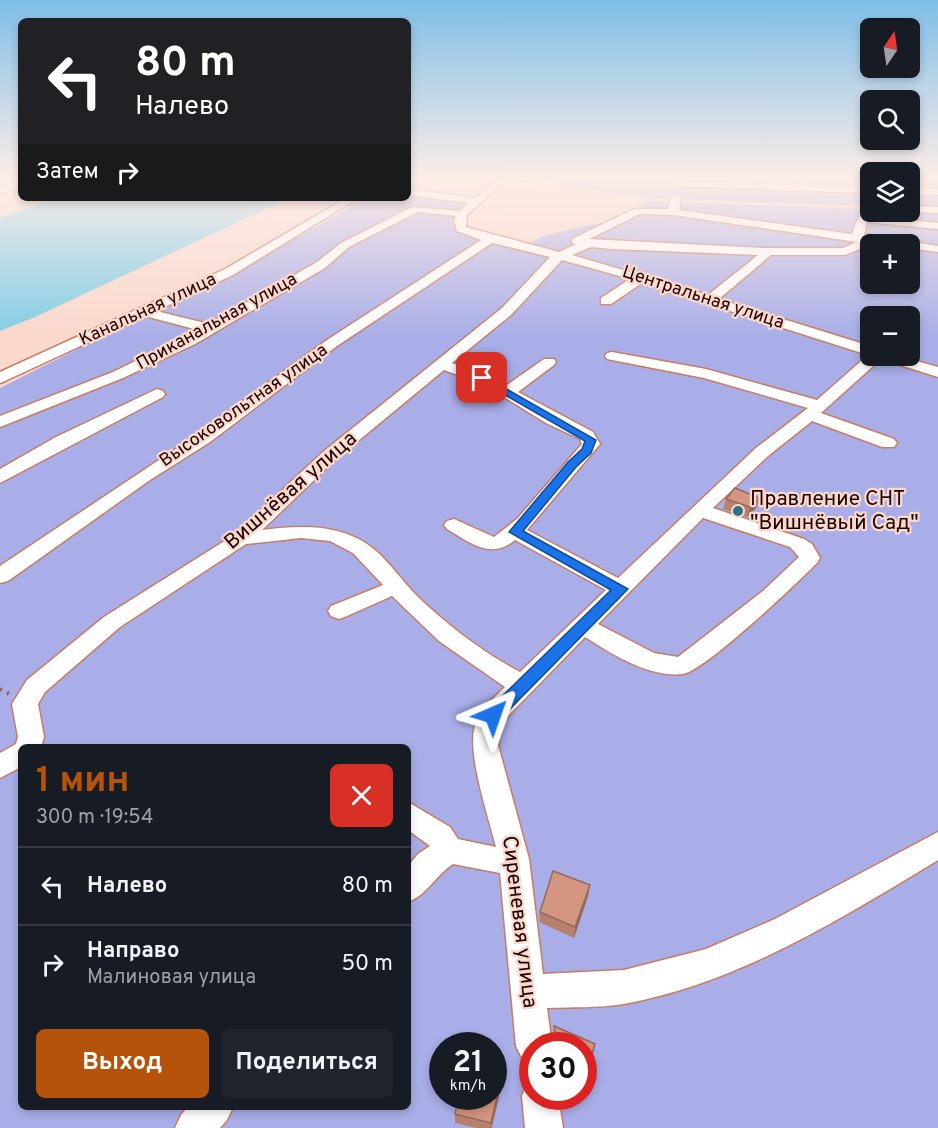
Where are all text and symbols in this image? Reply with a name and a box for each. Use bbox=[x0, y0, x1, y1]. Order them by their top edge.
north arrow bbox=[860, 18, 920, 78]
map controls bbox=[860, 18, 920, 366]
text: 80 m bbox=[135, 38, 236, 91]
icon: left bbox=[36, 42, 114, 120]
text: Налево bbox=[135, 90, 229, 124]
button: search bbox=[860, 90, 920, 150]
icon: right bbox=[111, 156, 144, 189]
text: Затем bbox=[36, 159, 99, 186]
button: layers bbox=[860, 162, 920, 222]
button: + bbox=[860, 234, 920, 294]
street label: Центральная улица bbox=[619, 261, 787, 335]
street label: Канальная улица bbox=[76, 268, 220, 352]
street label: Приканальная улица bbox=[133, 268, 301, 376]
button: − bbox=[860, 306, 920, 366]
street label: Высоковольтная улица bbox=[155, 339, 333, 473]
pin bbox=[456, 352, 507, 403]
icon: arrive bbox=[465, 361, 498, 394]
street label: Вишнёвая улица bbox=[219, 426, 363, 556]
place label: Правление СНТ "Вишнёвый Сад" bbox=[750, 486, 919, 537]
marker: Правление СНТ "Вишнёвый Сад" bbox=[731, 504, 745, 518]
position arrow bbox=[461, 683, 525, 747]
text: 1 мин bbox=[36, 759, 130, 805]
button: close bbox=[330, 764, 393, 827]
text: 300 m · 19:54 bbox=[36, 805, 154, 831]
street label: Сиреневая улица bbox=[495, 834, 543, 1010]
icon: left bbox=[36, 870, 69, 903]
text: Налево bbox=[87, 873, 167, 900]
text: 80 m bbox=[342, 873, 393, 900]
text: Направо bbox=[87, 938, 179, 965]
icon: right bbox=[36, 948, 69, 981]
text: 50 m bbox=[341, 951, 393, 978]
text: Малиновая улица bbox=[87, 965, 256, 991]
button: Выход bbox=[36, 1029, 209, 1098]
button: Поделиться bbox=[221, 1029, 393, 1098]
speed limit sign: 30 bbox=[519, 1032, 597, 1110]
text: 21 bbox=[453, 1045, 483, 1082]
text: km/h bbox=[450, 1077, 486, 1096]

